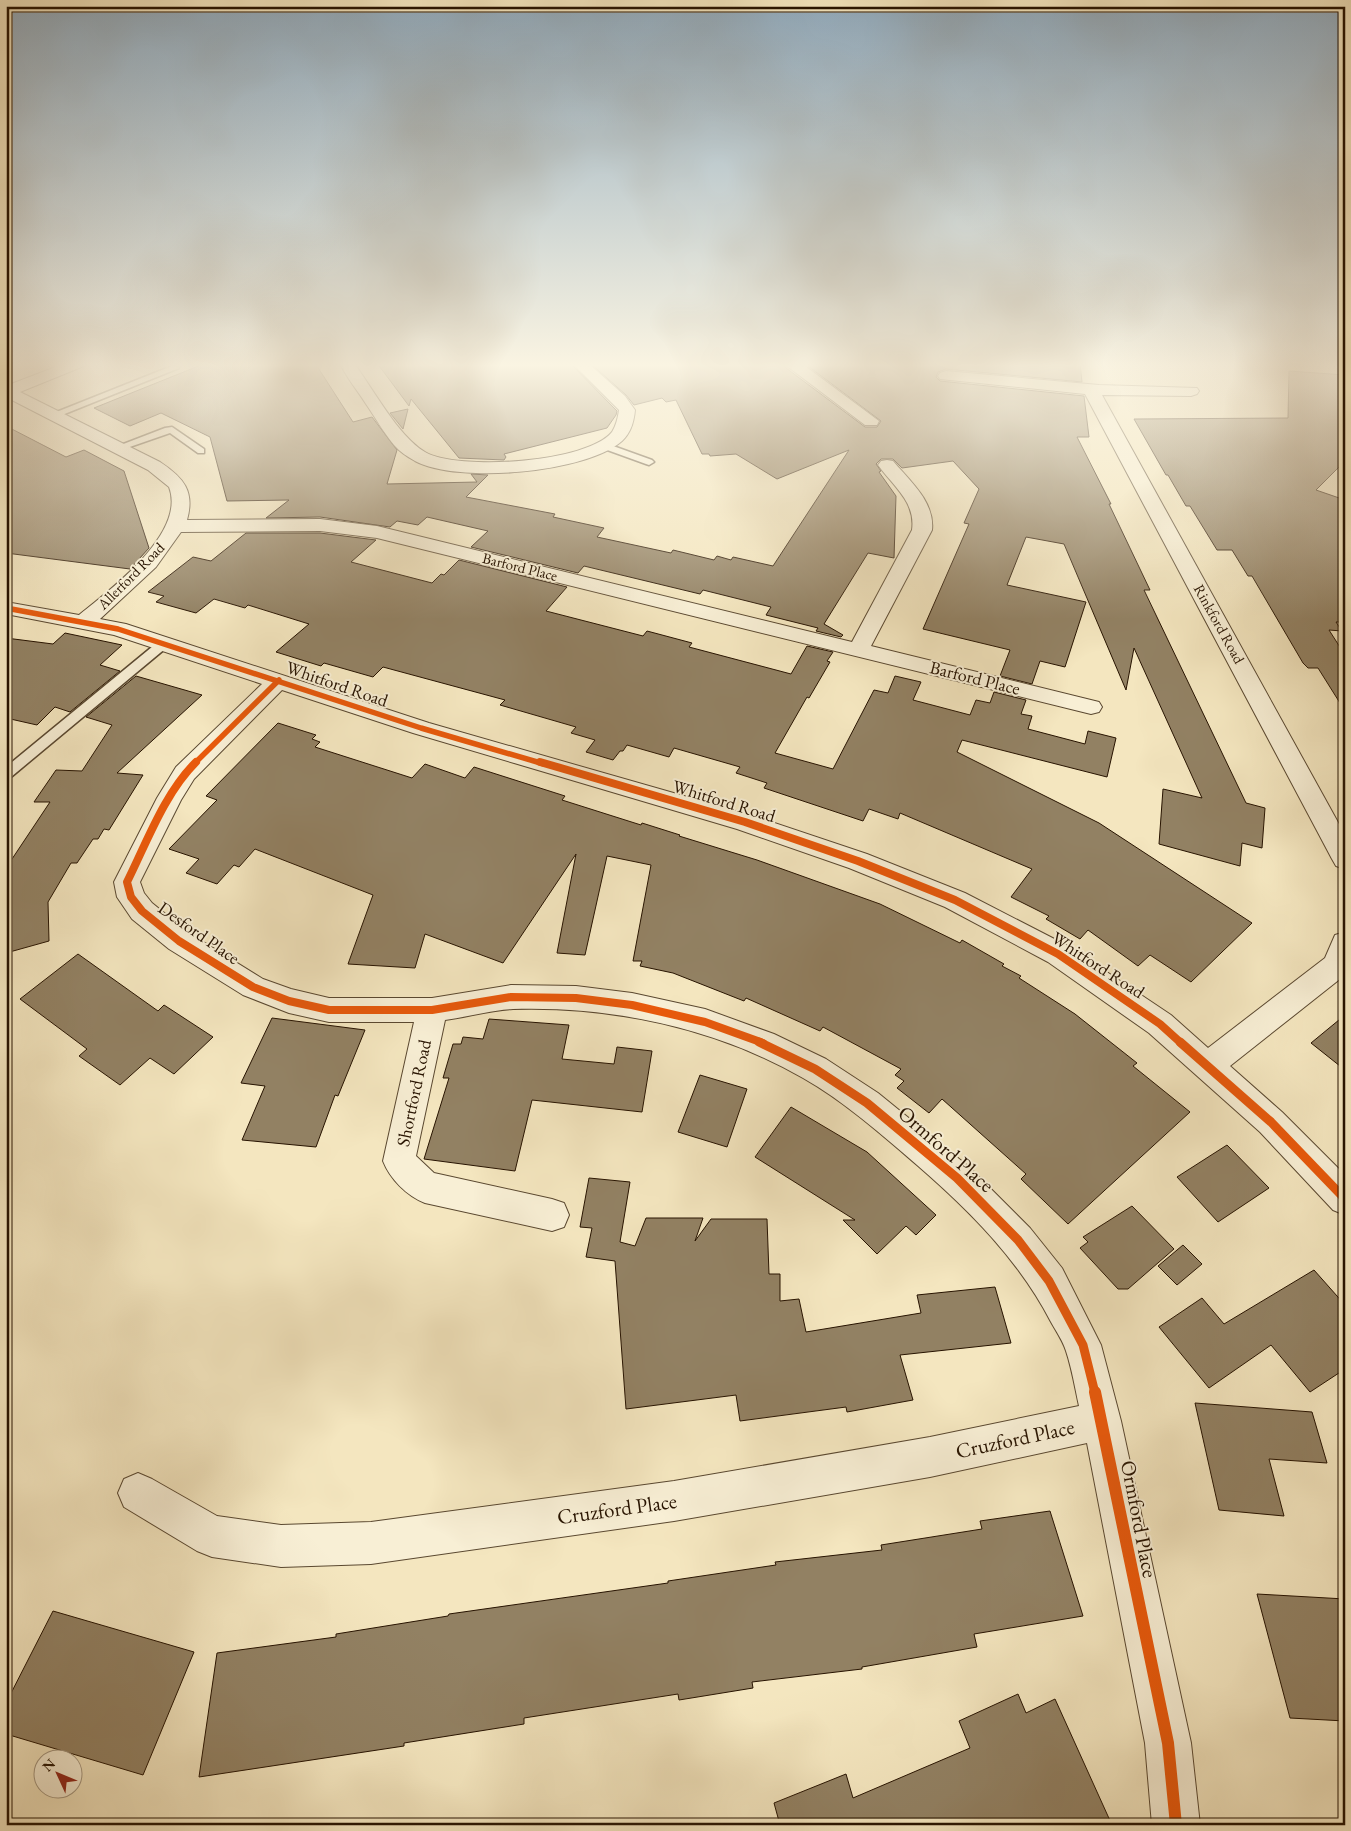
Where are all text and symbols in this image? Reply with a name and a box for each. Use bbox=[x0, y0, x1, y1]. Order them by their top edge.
street label: Allerford Road bbox=[92, 538, 168, 614]
street label: Barford Place bbox=[481, 548, 560, 585]
street label: Rinkford Road bbox=[1190, 581, 1249, 667]
street label: Whitford Road bbox=[283, 655, 392, 712]
street label: Barford Place bbox=[928, 655, 1023, 700]
street label: Whitford Road bbox=[670, 774, 779, 827]
street label: Desford Place bbox=[154, 896, 245, 969]
street label: Whitford Road bbox=[1047, 926, 1150, 1004]
street label: Shortford Road bbox=[391, 1036, 436, 1148]
street label: Ormford Place bbox=[893, 1099, 1000, 1198]
street label: Cruzford Place bbox=[953, 1413, 1077, 1464]
street label: Ormford Place bbox=[1115, 1458, 1164, 1580]
street label: Cruzford Place bbox=[555, 1487, 679, 1530]
north arrow bbox=[32, 1748, 82, 1798]
text: N bbox=[38, 1754, 60, 1775]

